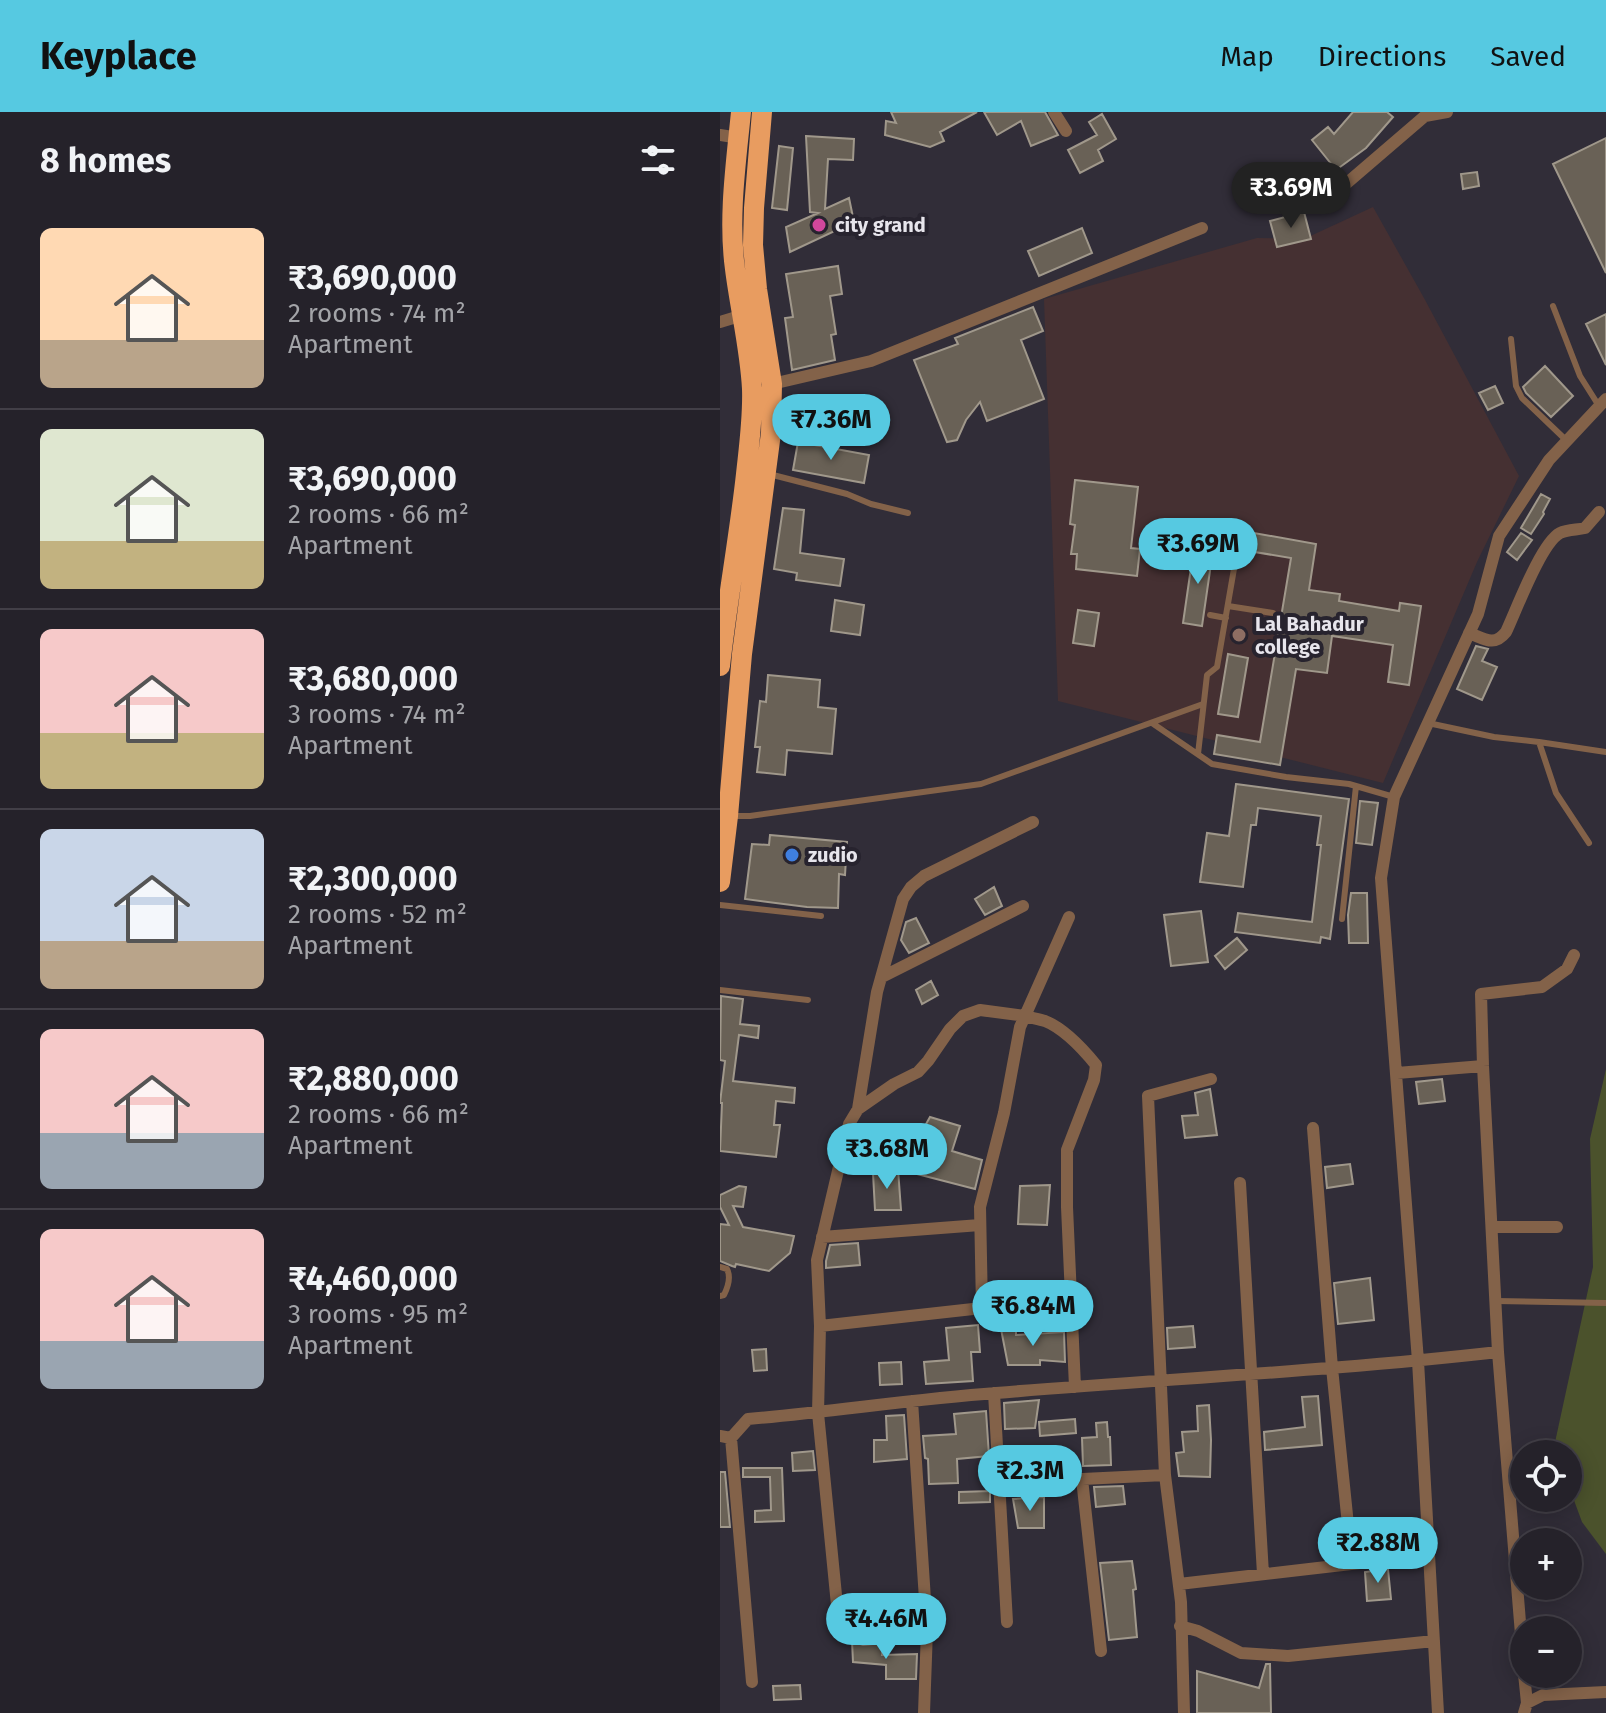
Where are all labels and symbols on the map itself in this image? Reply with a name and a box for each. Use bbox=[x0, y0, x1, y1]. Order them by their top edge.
pin: ₹3.69M bbox=[1226, 162, 1356, 230]
place label: city grand bbox=[835, 213, 926, 237]
marker: city grand bbox=[810, 216, 828, 234]
pin: ₹7.36M bbox=[766, 394, 896, 462]
pin: ₹3.69M bbox=[1133, 518, 1263, 586]
place label: Lal Bahadur college bbox=[1255, 612, 1365, 659]
marker: Lal Bahadur college bbox=[1230, 626, 1248, 644]
place label: zudio bbox=[808, 843, 858, 867]
marker: zudio bbox=[783, 846, 801, 864]
pin: ₹3.68M bbox=[822, 1123, 952, 1191]
pin: ₹6.84M bbox=[968, 1280, 1098, 1348]
pin: ₹2.3M bbox=[974, 1445, 1086, 1513]
pin: ₹2.88M bbox=[1313, 1517, 1443, 1585]
pin: ₹4.46M bbox=[821, 1593, 951, 1661]

